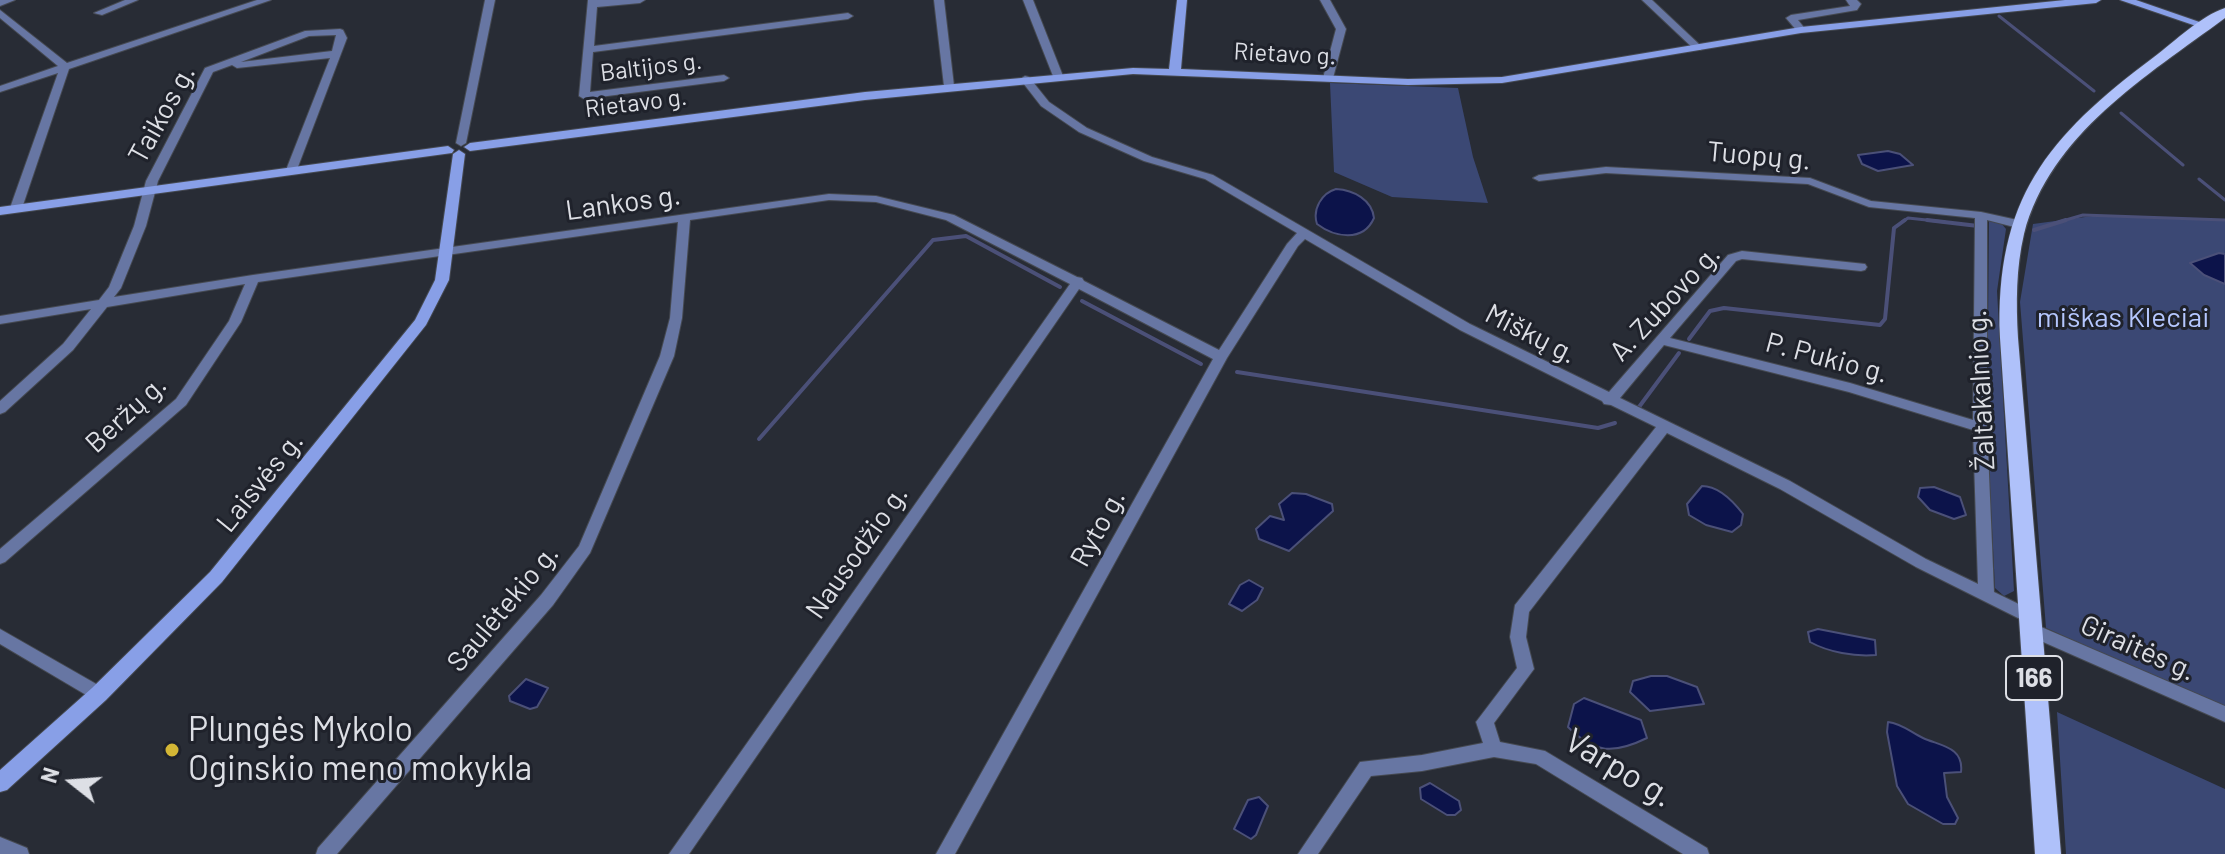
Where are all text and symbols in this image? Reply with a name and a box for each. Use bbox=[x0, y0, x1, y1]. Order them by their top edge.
street label: Rietavo g. bbox=[1233, 37, 1337, 71]
street label: Baltijos g. bbox=[598, 46, 704, 88]
street label: Taikos g. bbox=[121, 59, 203, 169]
street label: Rietavo g. bbox=[583, 82, 689, 124]
street label: Tuopų g. bbox=[1706, 135, 1812, 177]
street label: Lankos g. bbox=[563, 178, 683, 228]
street label: A. Zubovo g. bbox=[1603, 238, 1727, 368]
street label: Miškų g. bbox=[1480, 297, 1582, 371]
park label: miškas Kleciai bbox=[2037, 301, 2209, 335]
street label: Žaltakalnio g. bbox=[1960, 309, 2002, 471]
street label: P. Pukio g. bbox=[1762, 326, 1892, 390]
street label: Beržų g. bbox=[78, 368, 174, 460]
street label: Laisvės g. bbox=[209, 425, 311, 539]
street label: Nausodžio g. bbox=[799, 479, 915, 625]
street label: Ryto g. bbox=[1063, 483, 1133, 573]
street label: Saulėtekio g. bbox=[440, 537, 566, 679]
street label: Giraitės g. bbox=[2075, 608, 2201, 688]
road number: 166 bbox=[2006, 656, 2062, 700]
place label: Plungės Mykolo Oginskio meno mokykla bbox=[188, 710, 532, 790]
street label: Varpo g. bbox=[1557, 720, 1681, 816]
marker: Plungės Mykolo Oginskio meno mokykla bbox=[163, 741, 181, 759]
north arrow bbox=[32, 742, 112, 822]
text: N bbox=[34, 764, 64, 786]

